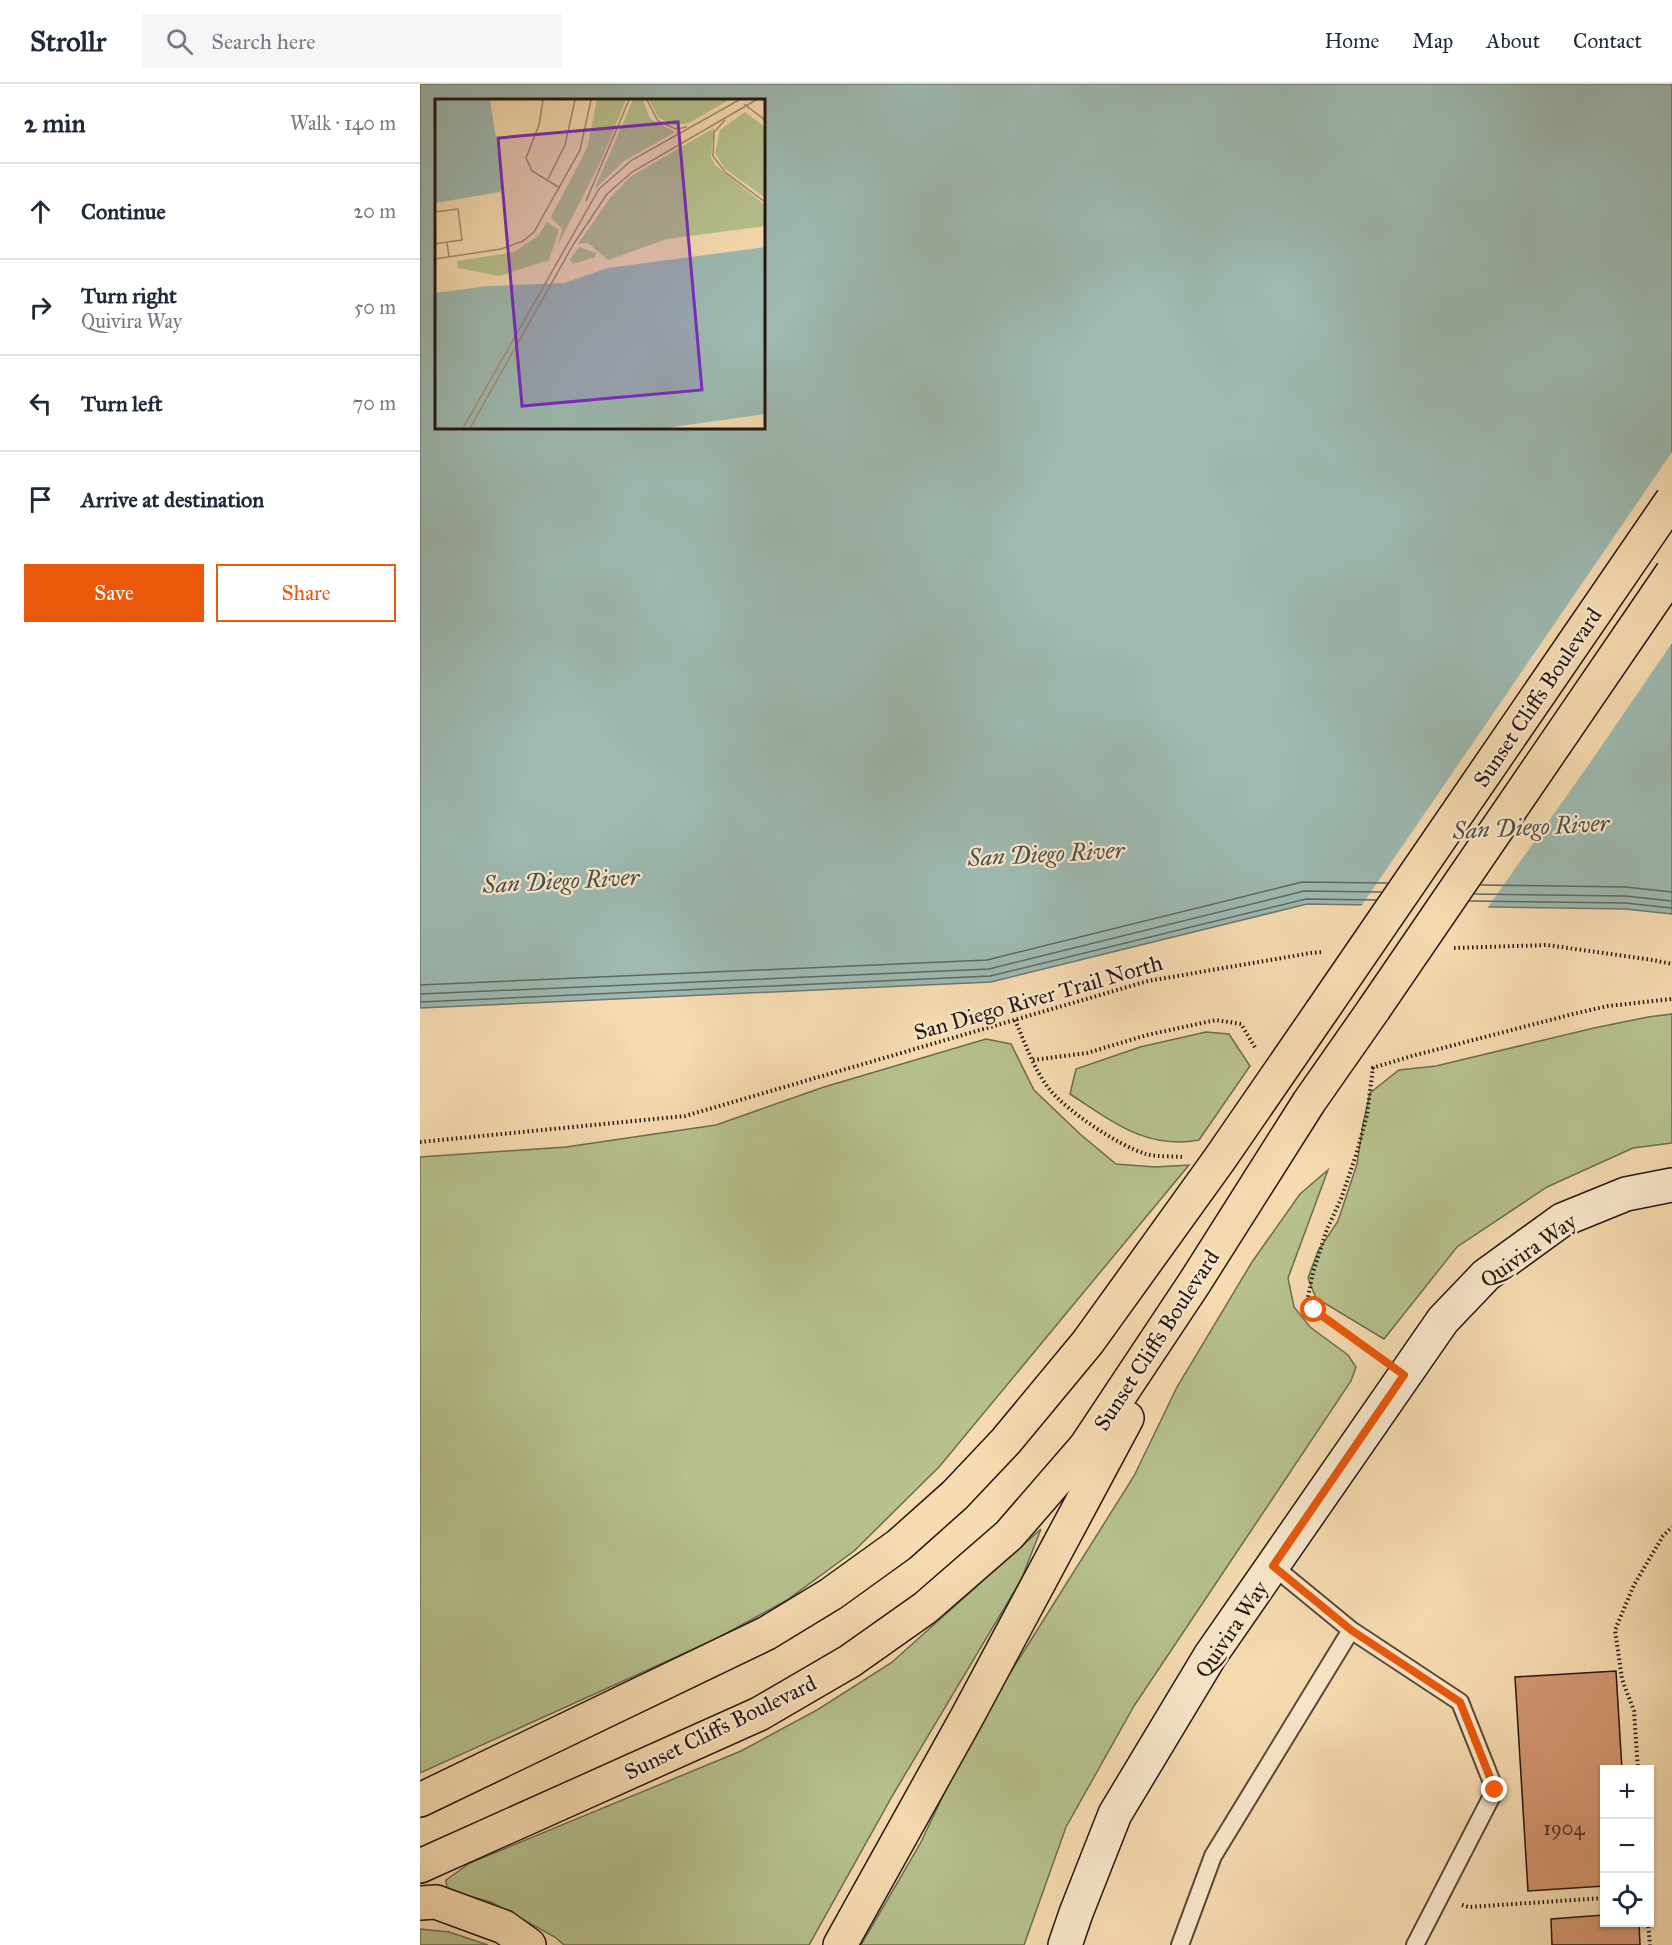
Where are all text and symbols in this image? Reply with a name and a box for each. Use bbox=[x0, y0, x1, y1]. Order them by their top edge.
search box bbox=[142, 14, 562, 68]
text: Strollr bbox=[30, 24, 106, 59]
icon: search bbox=[163, 25, 196, 58]
text: Search here bbox=[211, 28, 315, 55]
text: Home bbox=[1324, 28, 1379, 54]
text: Map bbox=[1412, 28, 1453, 54]
text: About bbox=[1486, 28, 1540, 54]
text: Contact bbox=[1573, 28, 1642, 54]
inset map bbox=[435, 99, 765, 429]
text: 2 min bbox=[24, 107, 85, 139]
text: Walk · 140 m bbox=[290, 111, 396, 135]
icon: ahead bbox=[24, 195, 57, 228]
text: Continue bbox=[81, 198, 166, 225]
text: 20 m bbox=[353, 199, 396, 223]
text: Turn right bbox=[81, 282, 177, 309]
icon: right bbox=[24, 291, 57, 324]
text: 50 m bbox=[354, 295, 396, 319]
text: Quivira Way bbox=[81, 309, 182, 333]
icon: left bbox=[24, 387, 57, 420]
text: Turn left bbox=[81, 390, 163, 417]
text: 70 m bbox=[353, 391, 396, 415]
icon: arrive bbox=[24, 483, 57, 516]
text: Arrive at destination bbox=[81, 486, 264, 513]
button: Save bbox=[24, 564, 204, 622]
button: Share bbox=[216, 564, 396, 622]
street label: Sunset Cliffs Boulevard bbox=[1467, 603, 1607, 792]
water label: San Diego River bbox=[1451, 808, 1612, 846]
water label: San Diego River bbox=[966, 835, 1127, 873]
water label: San Diego River bbox=[481, 862, 642, 900]
street label: San Diego River Trail North bbox=[911, 949, 1166, 1046]
street label: Quivira Way bbox=[1475, 1207, 1582, 1293]
street label: Sunset Cliffs Boulevard bbox=[1088, 1245, 1225, 1436]
route start bbox=[1300, 1296, 1326, 1322]
street label: Quivira Way bbox=[1189, 1575, 1274, 1683]
street label: Sunset Cliffs Boulevard bbox=[620, 1669, 821, 1786]
map controls bbox=[1600, 1765, 1654, 1927]
button: + bbox=[1600, 1765, 1654, 1819]
route end bbox=[1481, 1776, 1507, 1802]
house number: 1904 bbox=[1543, 1816, 1585, 1840]
button: − bbox=[1600, 1819, 1654, 1873]
button: locate bbox=[1600, 1873, 1654, 1927]

